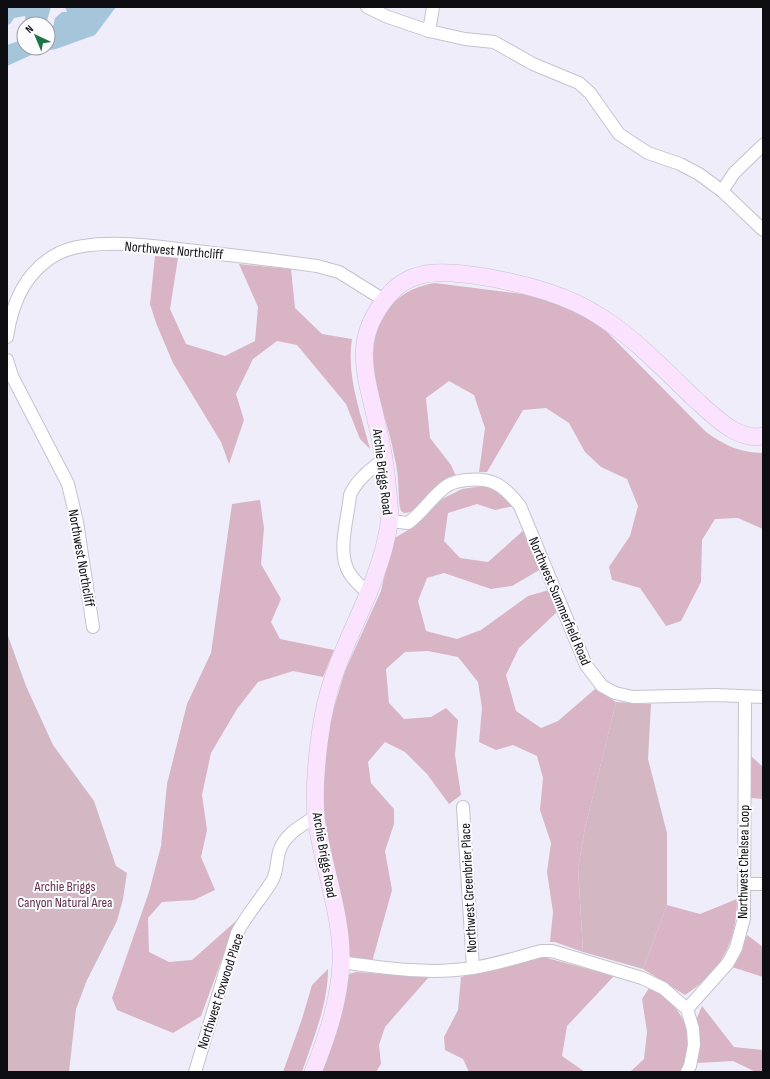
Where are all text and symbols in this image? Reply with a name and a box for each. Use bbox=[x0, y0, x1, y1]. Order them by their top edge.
north arrow bbox=[16, 16, 56, 56]
text: N bbox=[23, 22, 36, 36]
street label: Northwest Northcliff bbox=[124, 238, 225, 263]
street label: Archie Briggs Road bbox=[369, 427, 396, 516]
street label: Northwest Northcliff bbox=[65, 508, 99, 609]
street label: Northwest Summerfield Road bbox=[525, 534, 594, 668]
street label: Northwest Chelsea Loop bbox=[734, 805, 753, 919]
street label: Archie Briggs Road bbox=[308, 810, 340, 899]
street label: Northwest Greenbrier Place bbox=[457, 823, 480, 953]
park label: Archie Briggs Canyon Natural Area bbox=[18, 878, 112, 911]
street label: Northwest Foxwood Place bbox=[194, 931, 247, 1051]

